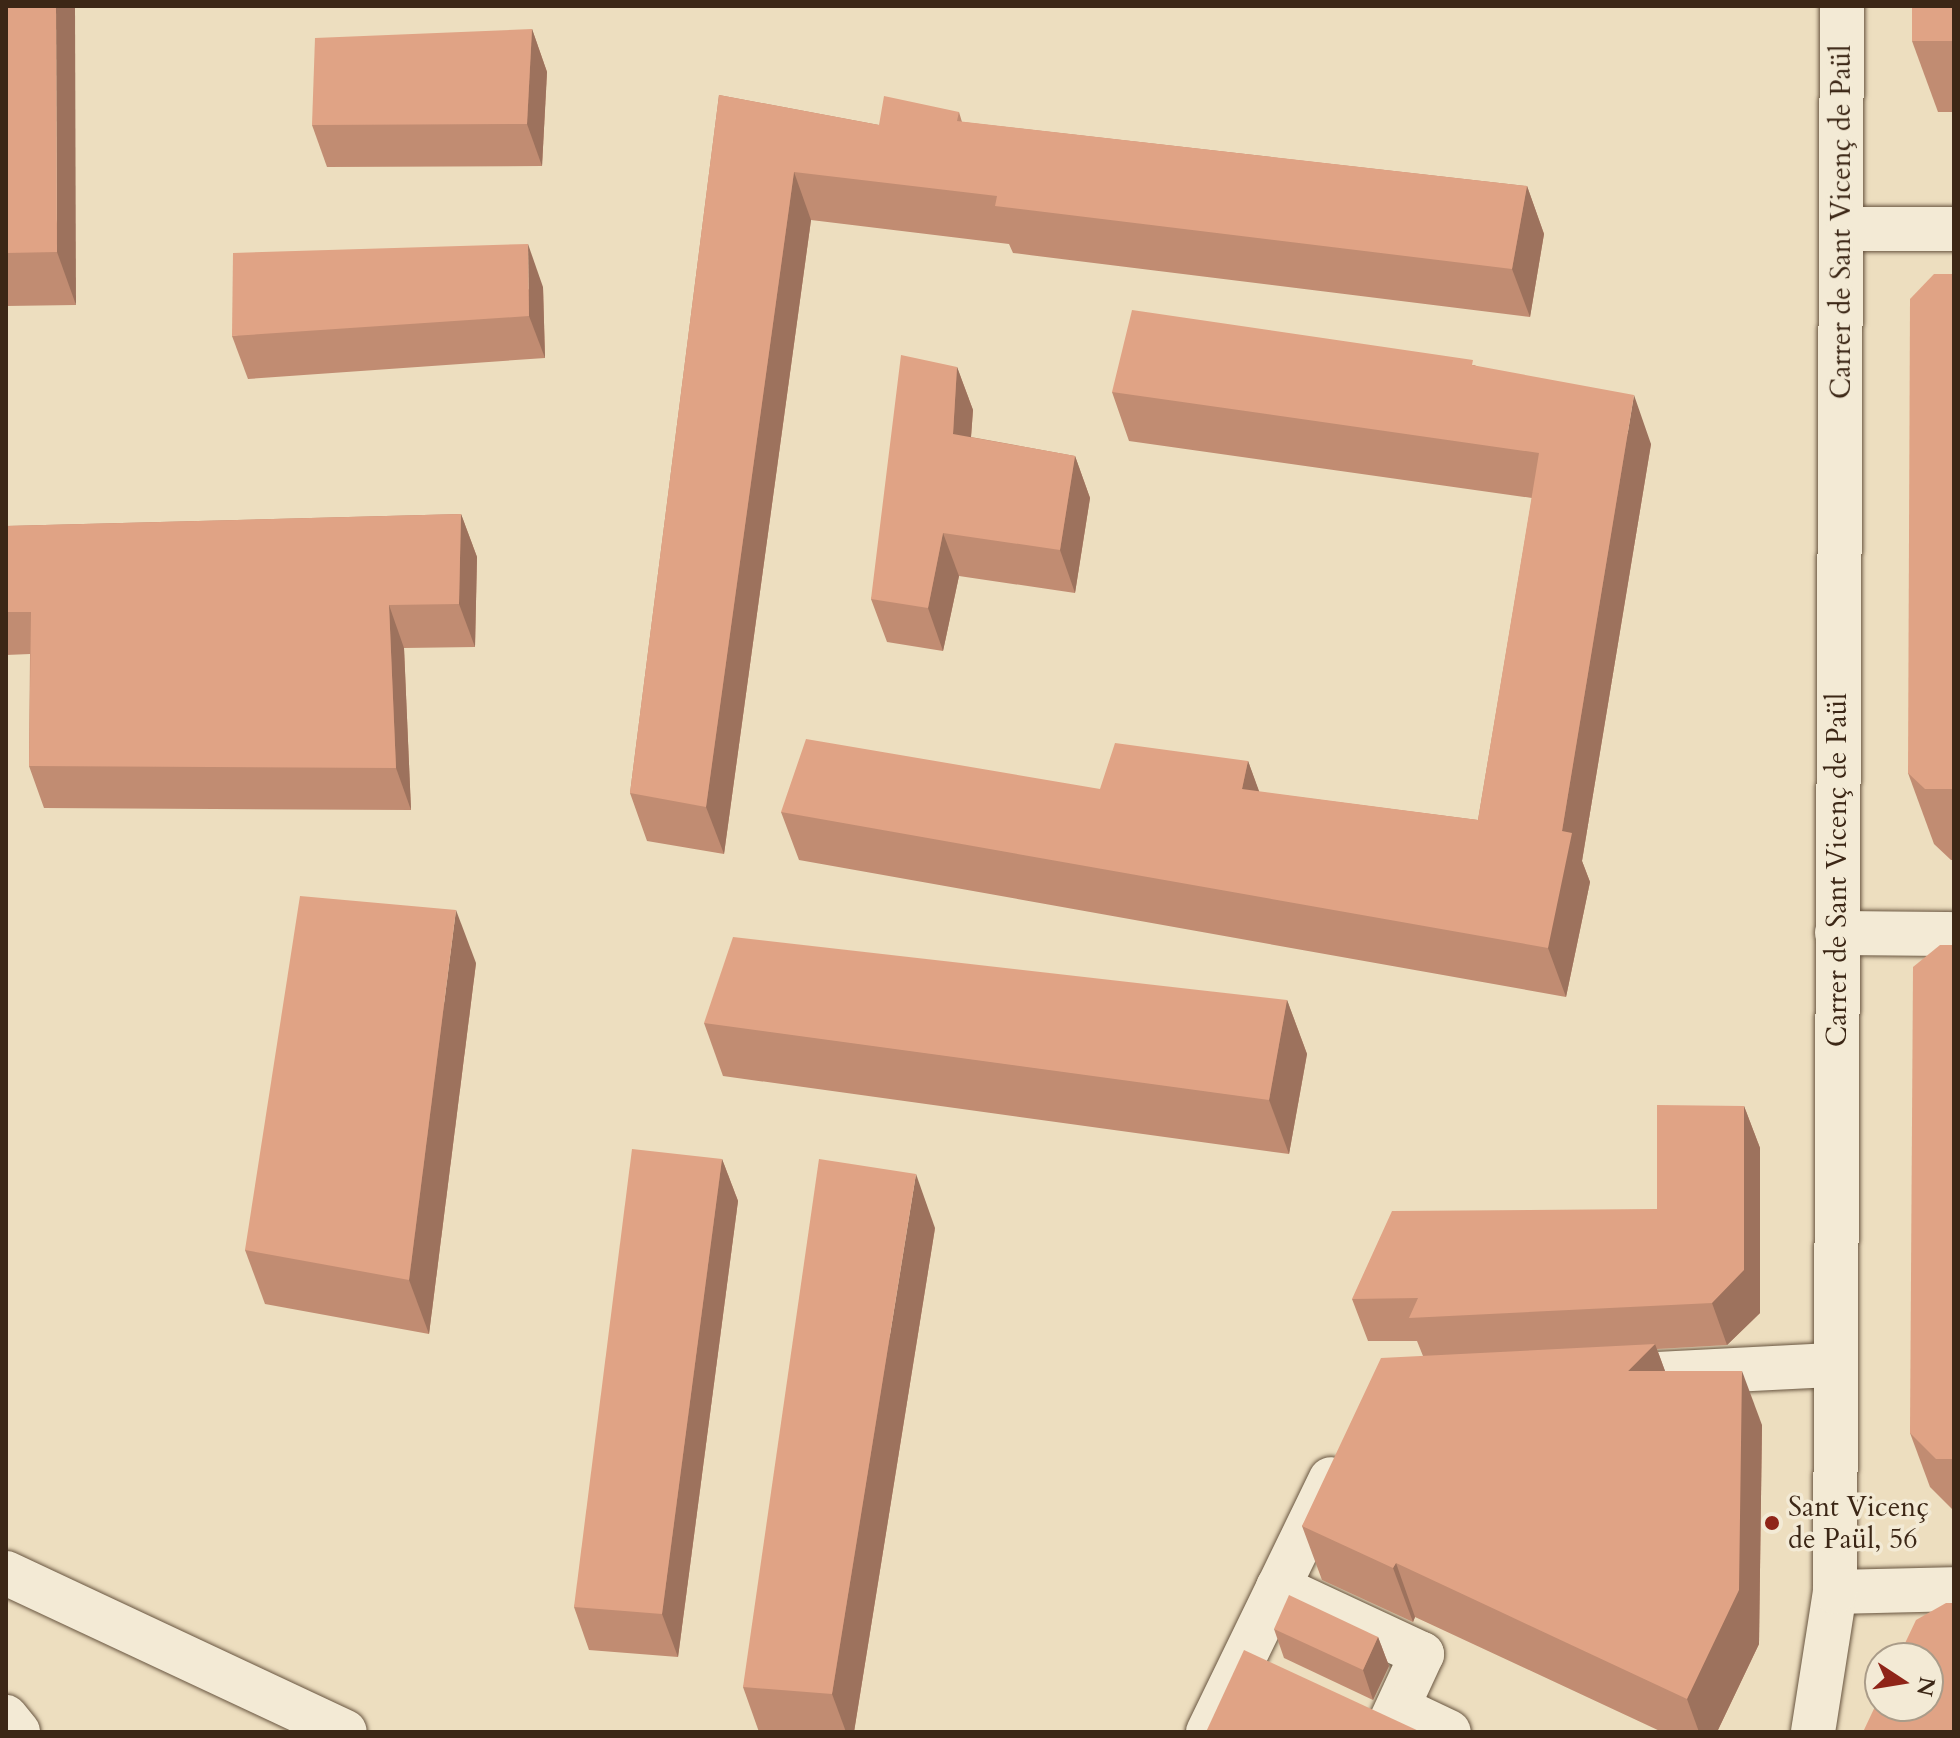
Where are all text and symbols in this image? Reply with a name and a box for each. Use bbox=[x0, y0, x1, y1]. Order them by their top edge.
street label: Carrer de Sant Vicenç de Paül bbox=[1824, 45, 1858, 399]
street label: Carrer de Sant Vicenç de Paül bbox=[1820, 693, 1854, 1047]
place label: Sant Vicenç de Paül, 56 bbox=[1788, 1490, 1929, 1556]
marker: Sant Vicenç de Paül, 56 bbox=[1763, 1514, 1781, 1532]
north arrow bbox=[1864, 1642, 1944, 1722]
text: N bbox=[1909, 1674, 1942, 1699]

